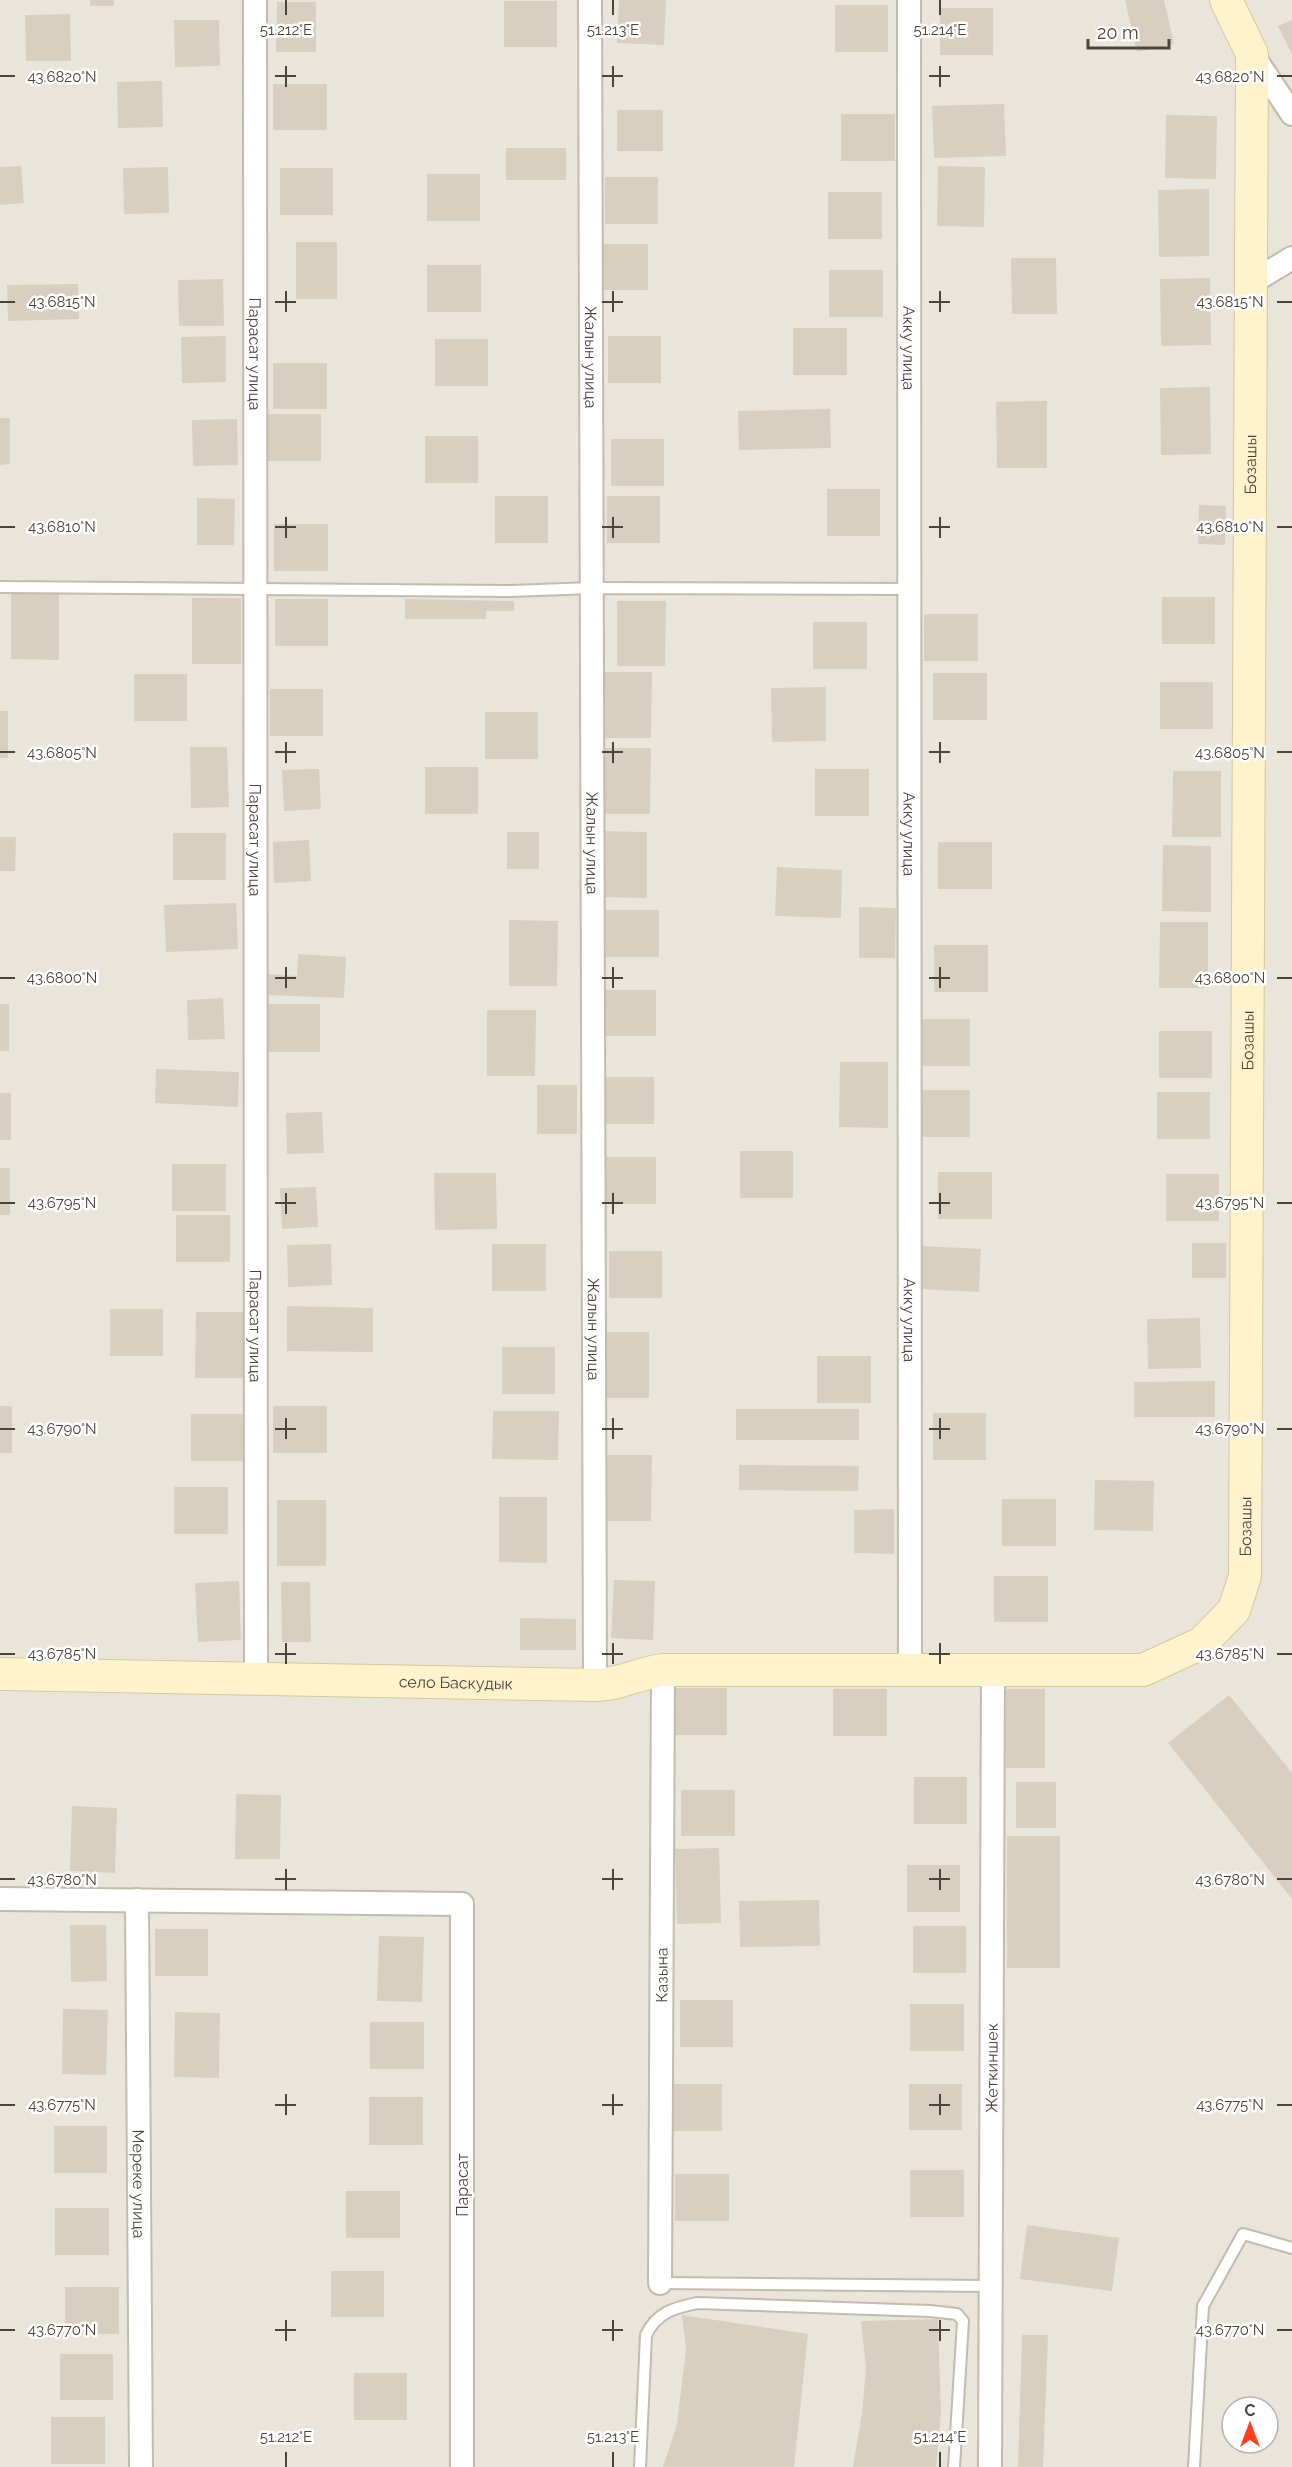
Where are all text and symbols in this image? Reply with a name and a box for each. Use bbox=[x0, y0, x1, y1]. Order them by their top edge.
scale bar bbox=[1088, 12, 1169, 50]
text: 51.212°E bbox=[260, 21, 312, 39]
text: 51.213°E bbox=[587, 21, 639, 39]
text: 51.214°E bbox=[914, 21, 966, 39]
text: 20 m bbox=[1097, 22, 1139, 43]
text: 43.6820°N bbox=[27, 68, 97, 86]
text: 43.6820°N bbox=[1195, 68, 1265, 86]
text: 43.6815°N bbox=[28, 293, 96, 311]
text: 43.6815°N bbox=[1196, 293, 1264, 311]
street label: Парасат улица bbox=[245, 298, 264, 410]
street label: Жалын улица bbox=[581, 306, 600, 408]
street label: Акку улица bbox=[899, 306, 918, 390]
street label: Бозашы bbox=[1241, 435, 1260, 494]
text: 43.6810°N bbox=[28, 518, 96, 536]
text: 43.6810°N bbox=[1196, 518, 1264, 536]
text: 43.6805°N bbox=[27, 744, 97, 762]
text: 43.6805°N bbox=[1195, 744, 1265, 762]
street label: Парасат улица bbox=[245, 784, 265, 896]
street label: Жалын улица bbox=[582, 792, 602, 894]
street label: Акку улица bbox=[899, 792, 919, 876]
text: 43.6800°N bbox=[27, 969, 97, 987]
text: 43.6800°N bbox=[1195, 969, 1265, 987]
street label: Бозашы bbox=[1238, 1011, 1258, 1070]
text: 43.6795°N bbox=[28, 1194, 96, 1212]
text: 43.6795°N bbox=[1196, 1194, 1264, 1212]
street label: Парасат улица bbox=[246, 1270, 265, 1382]
street label: Жалын улица bbox=[584, 1278, 603, 1380]
street label: Акку улица bbox=[900, 1278, 919, 1362]
text: 43.6790°N bbox=[27, 1420, 97, 1438]
text: 43.6790°N bbox=[1195, 1420, 1265, 1438]
street label: Бозашы bbox=[1236, 1497, 1255, 1556]
text: 43.6785°N bbox=[28, 1645, 96, 1663]
text: 43.6785°N bbox=[1196, 1645, 1264, 1663]
street label: село Баскудык bbox=[399, 1672, 513, 1693]
text: 43.6780°N bbox=[27, 1871, 97, 1889]
text: 43.6780°N bbox=[1195, 1871, 1265, 1889]
street label: Казына bbox=[652, 1947, 672, 2003]
street label: Жеткиншек bbox=[982, 2023, 1002, 2113]
text: 43.6775°N bbox=[28, 2096, 96, 2114]
text: 43.6775°N bbox=[1196, 2096, 1264, 2114]
street label: Мереке улица bbox=[129, 2130, 148, 2238]
street label: Парасат bbox=[453, 2153, 472, 2217]
text: 43.6770°N bbox=[28, 2321, 96, 2339]
text: 43.6770°N bbox=[1196, 2321, 1264, 2339]
north arrow bbox=[1220, 2395, 1280, 2455]
text: С bbox=[1245, 2401, 1256, 2420]
text: 51.212°E bbox=[260, 2428, 312, 2446]
text: 51.213°E bbox=[587, 2428, 639, 2446]
text: 51.214°E bbox=[914, 2428, 966, 2446]

